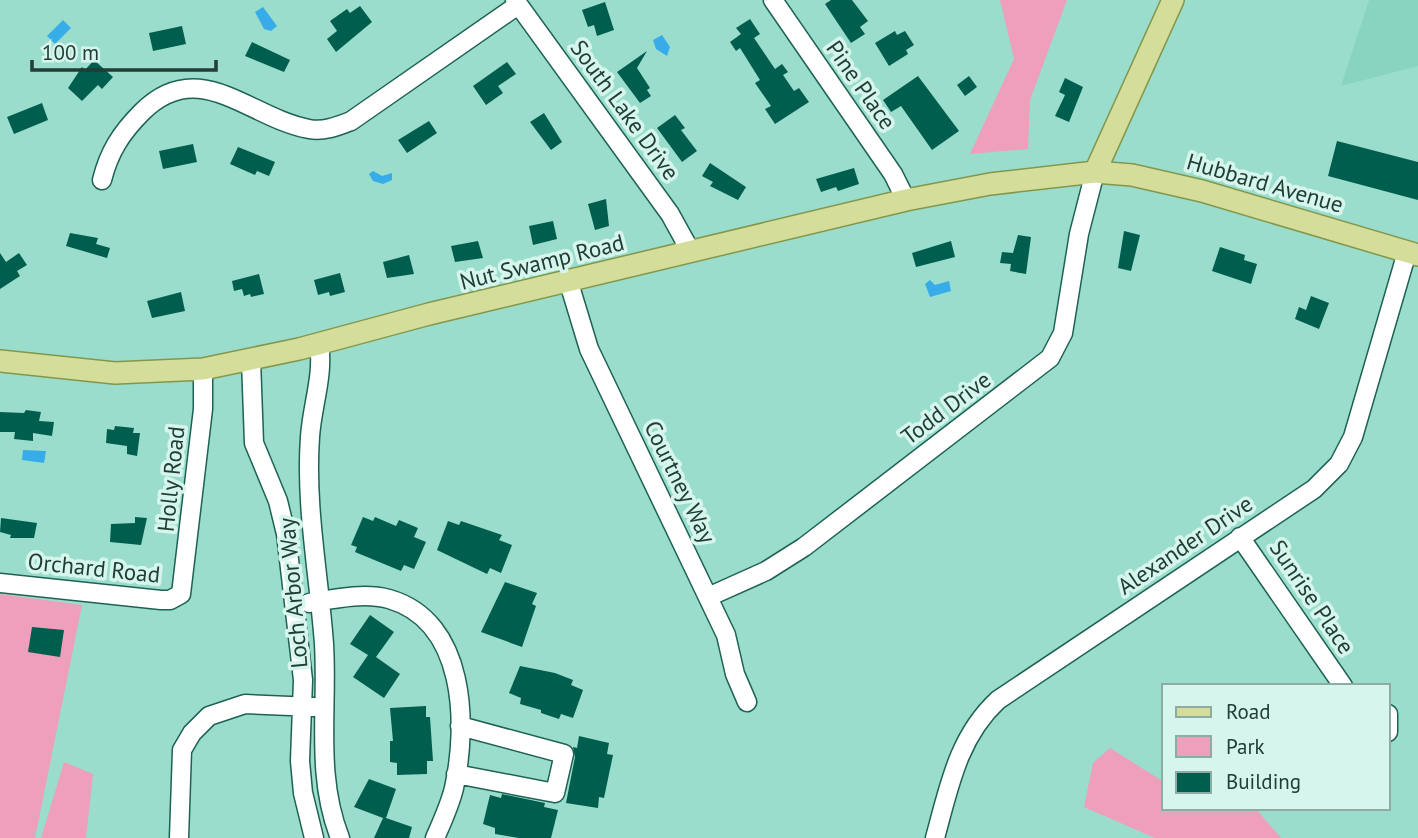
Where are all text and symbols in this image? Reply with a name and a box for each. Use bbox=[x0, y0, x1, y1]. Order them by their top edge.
scale bar bbox=[32, 28, 215, 72]
street label: South Lake Drive bbox=[565, 34, 686, 186]
street label: Pine Place bbox=[820, 35, 903, 135]
text: 100 m bbox=[42, 39, 99, 66]
street label: Hubbard Avenue bbox=[1184, 146, 1347, 219]
street label: Nut Swamp Road bbox=[457, 227, 627, 296]
street label: Todd Drive bbox=[895, 365, 996, 451]
street label: Courtney Way bbox=[638, 416, 723, 548]
street label: Holly Road bbox=[151, 425, 190, 533]
street label: Alexander Drive bbox=[1112, 489, 1258, 600]
street label: Loch Arbor Way bbox=[271, 516, 314, 670]
street label: Sunrise Place bbox=[1264, 534, 1361, 659]
street label: Orchard Road bbox=[26, 546, 162, 589]
legend bbox=[1162, 684, 1390, 810]
text: Road bbox=[1226, 698, 1270, 725]
text: Park bbox=[1226, 733, 1265, 760]
text: Building bbox=[1226, 768, 1301, 795]

